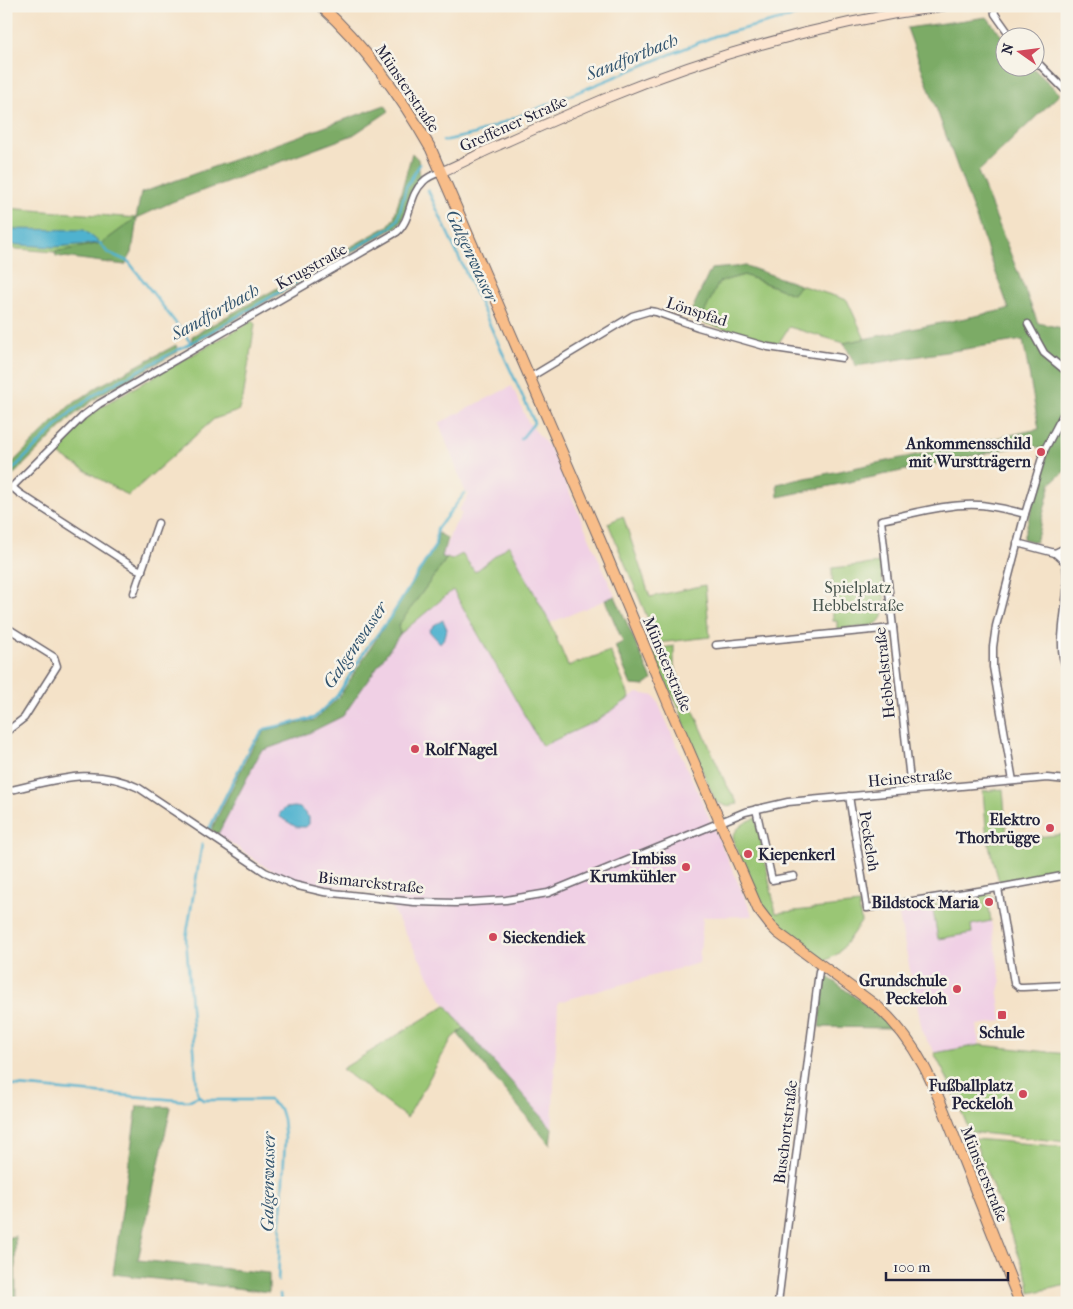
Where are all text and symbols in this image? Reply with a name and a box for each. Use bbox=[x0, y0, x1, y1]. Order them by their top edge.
north arrow bbox=[996, 28, 1046, 78]
water label: Sandfortbach bbox=[582, 29, 681, 86]
street label: Münsterstraße bbox=[371, 41, 444, 136]
text: N bbox=[998, 41, 1017, 56]
street label: Greffener Straße bbox=[457, 91, 570, 156]
water label: Galgenwasser bbox=[441, 206, 503, 308]
street label: Krugstraße bbox=[272, 239, 350, 294]
water label: Sandfortbach bbox=[167, 280, 263, 346]
street label: Lönspfad bbox=[664, 293, 730, 330]
place label: Ankommensschild mit Wurstträgern bbox=[905, 434, 1032, 472]
marker: Ankommensschild mit Wurstträgern bbox=[1035, 446, 1047, 458]
park label: Spielplatz Hebbelstraße bbox=[812, 578, 904, 615]
water label: Galgenwasser bbox=[319, 596, 393, 693]
street label: Münsterstraße bbox=[639, 614, 696, 715]
street label: Hebbelstraße bbox=[870, 626, 899, 720]
place label: Rolf Nagel bbox=[425, 740, 498, 760]
marker: Rolf Nagel bbox=[409, 743, 421, 755]
street label: Heinestraße bbox=[867, 764, 953, 791]
street label: Peckeloh bbox=[855, 809, 884, 873]
place label: Elektro Thorbrügge bbox=[955, 810, 1040, 848]
marker: Elektro Thorbrügge bbox=[1044, 822, 1056, 834]
place label: Kiepenkerl bbox=[758, 845, 836, 865]
marker: Kiepenkerl bbox=[742, 848, 754, 860]
place label: Imbiss Krumkühler bbox=[590, 849, 677, 886]
marker: Imbiss Krumkühler bbox=[680, 861, 692, 873]
street label: Bismarckstraße bbox=[317, 867, 425, 898]
place label: Bildstock Maria bbox=[871, 893, 980, 912]
marker: Bildstock Maria bbox=[983, 896, 995, 908]
place label: Sieckendiek bbox=[503, 928, 586, 947]
marker: Sieckendiek bbox=[487, 931, 499, 943]
place label: Grundschule Peckeloh bbox=[859, 971, 948, 1008]
marker: Grundschule Peckeloh bbox=[951, 983, 963, 995]
marker: Schule bbox=[996, 1009, 1008, 1021]
place label: Schule bbox=[979, 1023, 1025, 1042]
place label: Fußballplatz Peckeloh bbox=[928, 1076, 1014, 1113]
street label: Buschortstraße bbox=[770, 1079, 801, 1185]
marker: Fußballplatz Peckeloh bbox=[1017, 1088, 1029, 1100]
street label: Münsterstraße bbox=[957, 1124, 1012, 1225]
water label: Galgenwasser bbox=[257, 1130, 280, 1232]
scale bar bbox=[886, 1249, 1008, 1281]
text: 100 m bbox=[893, 1258, 931, 1276]

